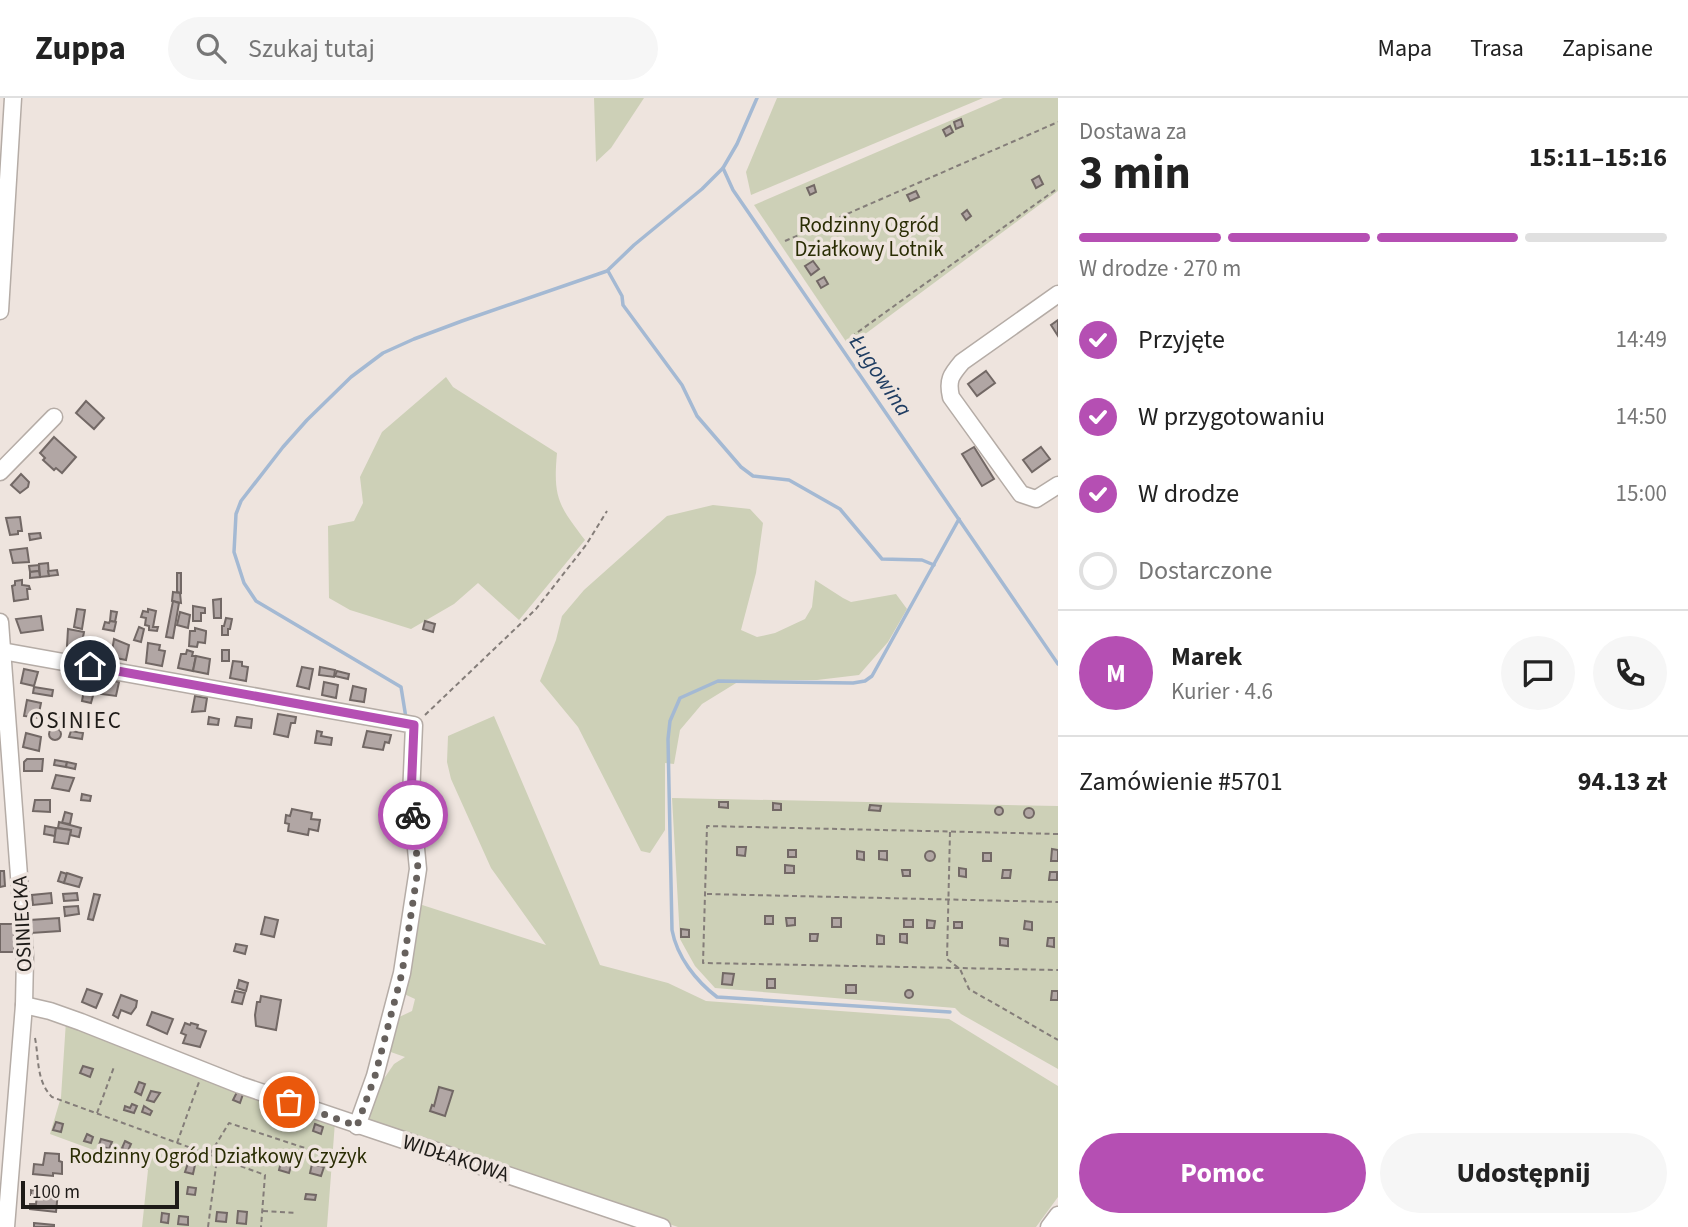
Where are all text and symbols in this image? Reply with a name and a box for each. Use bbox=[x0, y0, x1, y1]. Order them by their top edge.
search box bbox=[168, 17, 658, 80]
text: Zuppa bbox=[35, 25, 126, 72]
icon: search bbox=[192, 29, 230, 67]
text: Szukaj tutaj bbox=[248, 30, 375, 67]
text: Mapa bbox=[1378, 31, 1432, 66]
text: Trasa bbox=[1470, 31, 1524, 66]
text: Zapisane bbox=[1562, 31, 1653, 66]
text: Dostawa za bbox=[1079, 115, 1187, 148]
text: 15:11–15:16 bbox=[1529, 139, 1667, 176]
text: 3 min bbox=[1079, 141, 1191, 206]
park label: Rodzinny Ogród Działkowy Lotnik bbox=[794, 210, 944, 264]
text: W drodze · 270 m bbox=[1079, 252, 1241, 285]
icon: check bbox=[1079, 321, 1117, 359]
text: Przyjęte bbox=[1138, 321, 1225, 358]
text: 14:49 bbox=[1616, 323, 1667, 356]
water label: Ługowina bbox=[840, 327, 920, 423]
icon: check bbox=[1079, 398, 1117, 436]
text: W przygotowaniu bbox=[1138, 398, 1325, 435]
text: 14:50 bbox=[1616, 400, 1667, 433]
icon: check bbox=[1079, 475, 1117, 513]
text: W drodze bbox=[1138, 475, 1239, 512]
text: 15:00 bbox=[1616, 477, 1667, 510]
text: Dostarczone bbox=[1138, 552, 1272, 589]
pin bbox=[60, 636, 120, 696]
button: chat bbox=[1501, 636, 1575, 710]
button: phone bbox=[1593, 636, 1667, 710]
text: Marek bbox=[1171, 638, 1242, 675]
icon: home bbox=[71, 647, 109, 685]
text: M bbox=[1106, 655, 1126, 692]
text: Kurier · 4.6 bbox=[1171, 675, 1273, 708]
district label: OSINIEC bbox=[29, 704, 123, 737]
text: Zamówienie #5701 bbox=[1079, 763, 1283, 800]
text: 94.13 zł bbox=[1578, 763, 1667, 800]
courier bbox=[378, 780, 448, 850]
icon: bike bbox=[394, 796, 432, 834]
street label: OSINIECKA bbox=[4, 875, 39, 973]
pin bbox=[259, 1072, 319, 1132]
icon: bag bbox=[270, 1083, 308, 1121]
street label: WIDŁAKOWA bbox=[399, 1127, 514, 1190]
button: Pomoc bbox=[1079, 1133, 1366, 1213]
button: Udostępnij bbox=[1380, 1133, 1667, 1213]
park label: Rodzinny Ogród Działkowy Czyżyk bbox=[69, 1141, 368, 1171]
scale bar bbox=[21, 1178, 178, 1210]
text: 100 m bbox=[32, 1179, 80, 1206]

